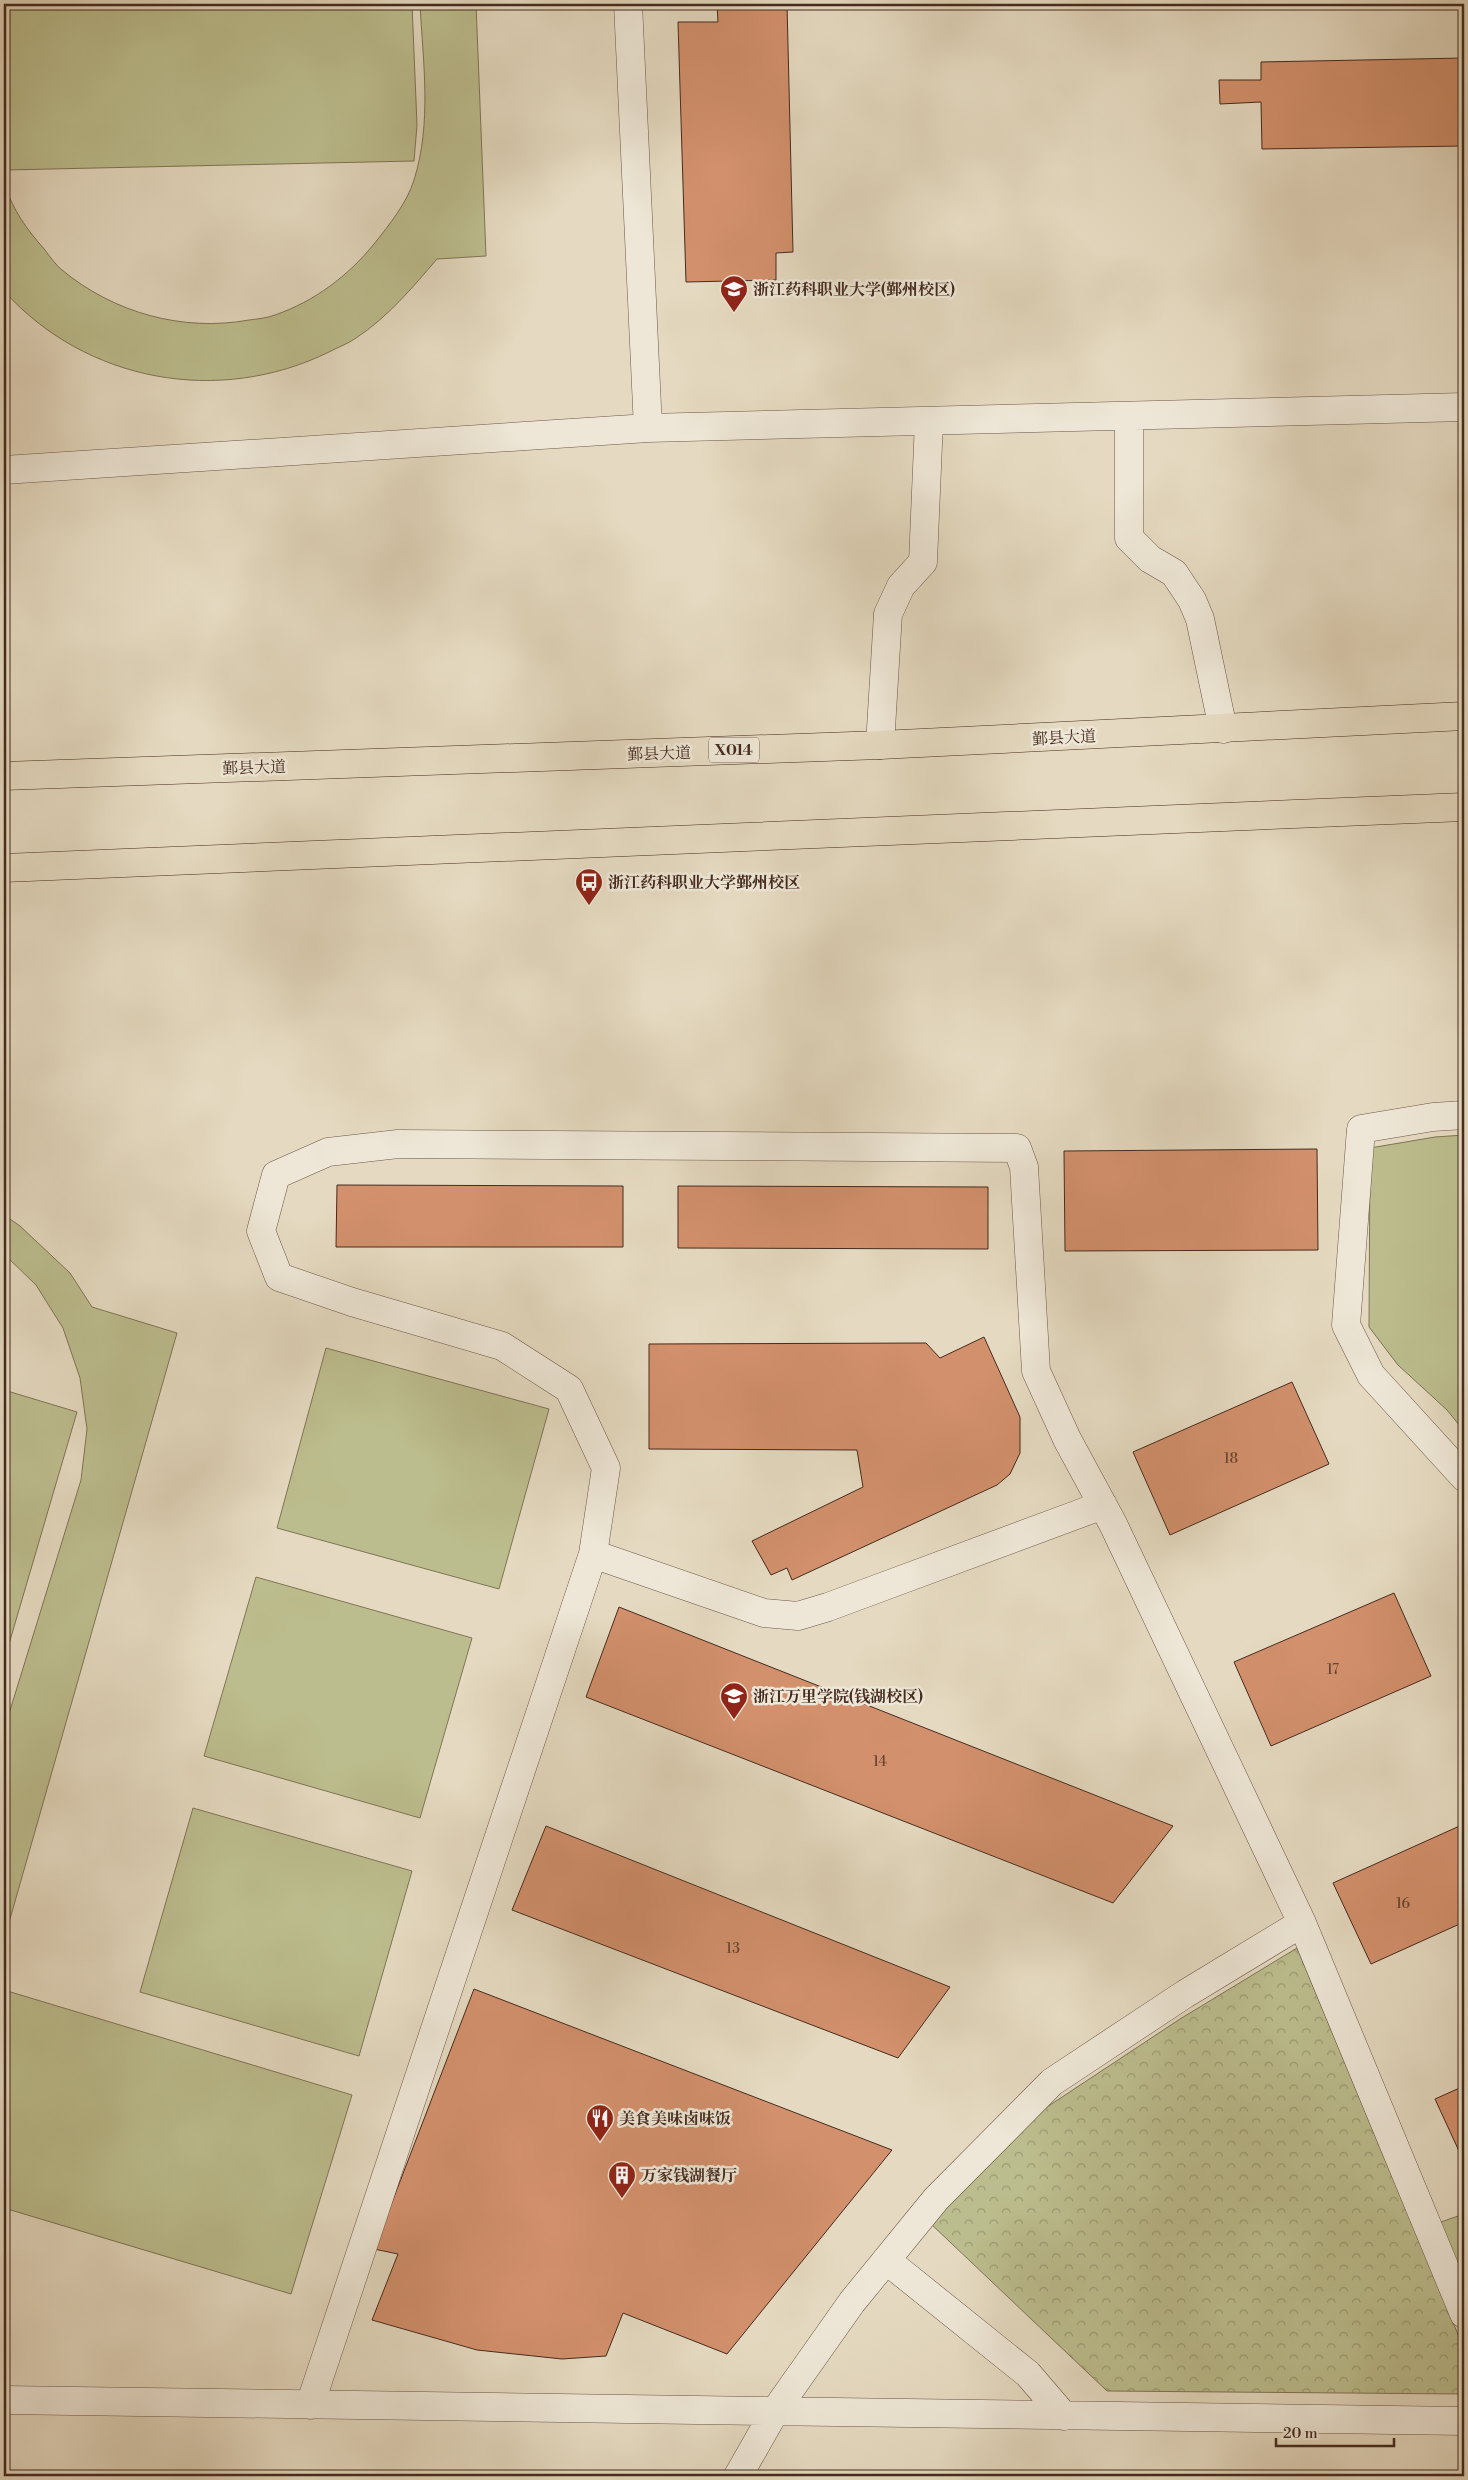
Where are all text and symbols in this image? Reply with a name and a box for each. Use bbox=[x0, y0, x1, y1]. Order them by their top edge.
school or university icon: 浙江药科职业大学(鄞州校区) bbox=[719, 274, 749, 313]
place label: 浙江药科职业大学(鄞州校区) bbox=[753, 280, 955, 300]
street label: 鄞县大道 bbox=[1032, 726, 1097, 750]
road number: X014 bbox=[709, 738, 759, 762]
street label: 鄞县大道 bbox=[627, 743, 691, 765]
street label: 鄞县大道 bbox=[222, 757, 286, 779]
bus stop icon: 浙江药科职业大学鄞州校区 bbox=[574, 867, 604, 906]
place label: 浙江药科职业大学鄞州校区 bbox=[608, 873, 800, 893]
house number: 18 bbox=[1224, 1450, 1238, 1468]
house number: 17 bbox=[1327, 1661, 1339, 1679]
school or university icon: 浙江万里学院(钱湖校区) bbox=[719, 1681, 749, 1720]
place label: 浙江万里学院(钱湖校区) bbox=[753, 1687, 923, 1707]
house number: 14 bbox=[873, 1753, 887, 1771]
house number: 16 bbox=[1396, 1895, 1411, 1913]
house number: 13 bbox=[726, 1940, 740, 1958]
restaurant icon: 美食美味卤味饭 bbox=[585, 2103, 615, 2142]
place label: 美食美味卤味饭 bbox=[619, 2109, 731, 2129]
building icon: 万家钱湖餐厅 bbox=[607, 2160, 637, 2199]
place label: 万家钱湖餐厅 bbox=[641, 2166, 737, 2186]
scale bar bbox=[1276, 2415, 1393, 2447]
text: 20 m bbox=[1283, 2424, 1318, 2443]

